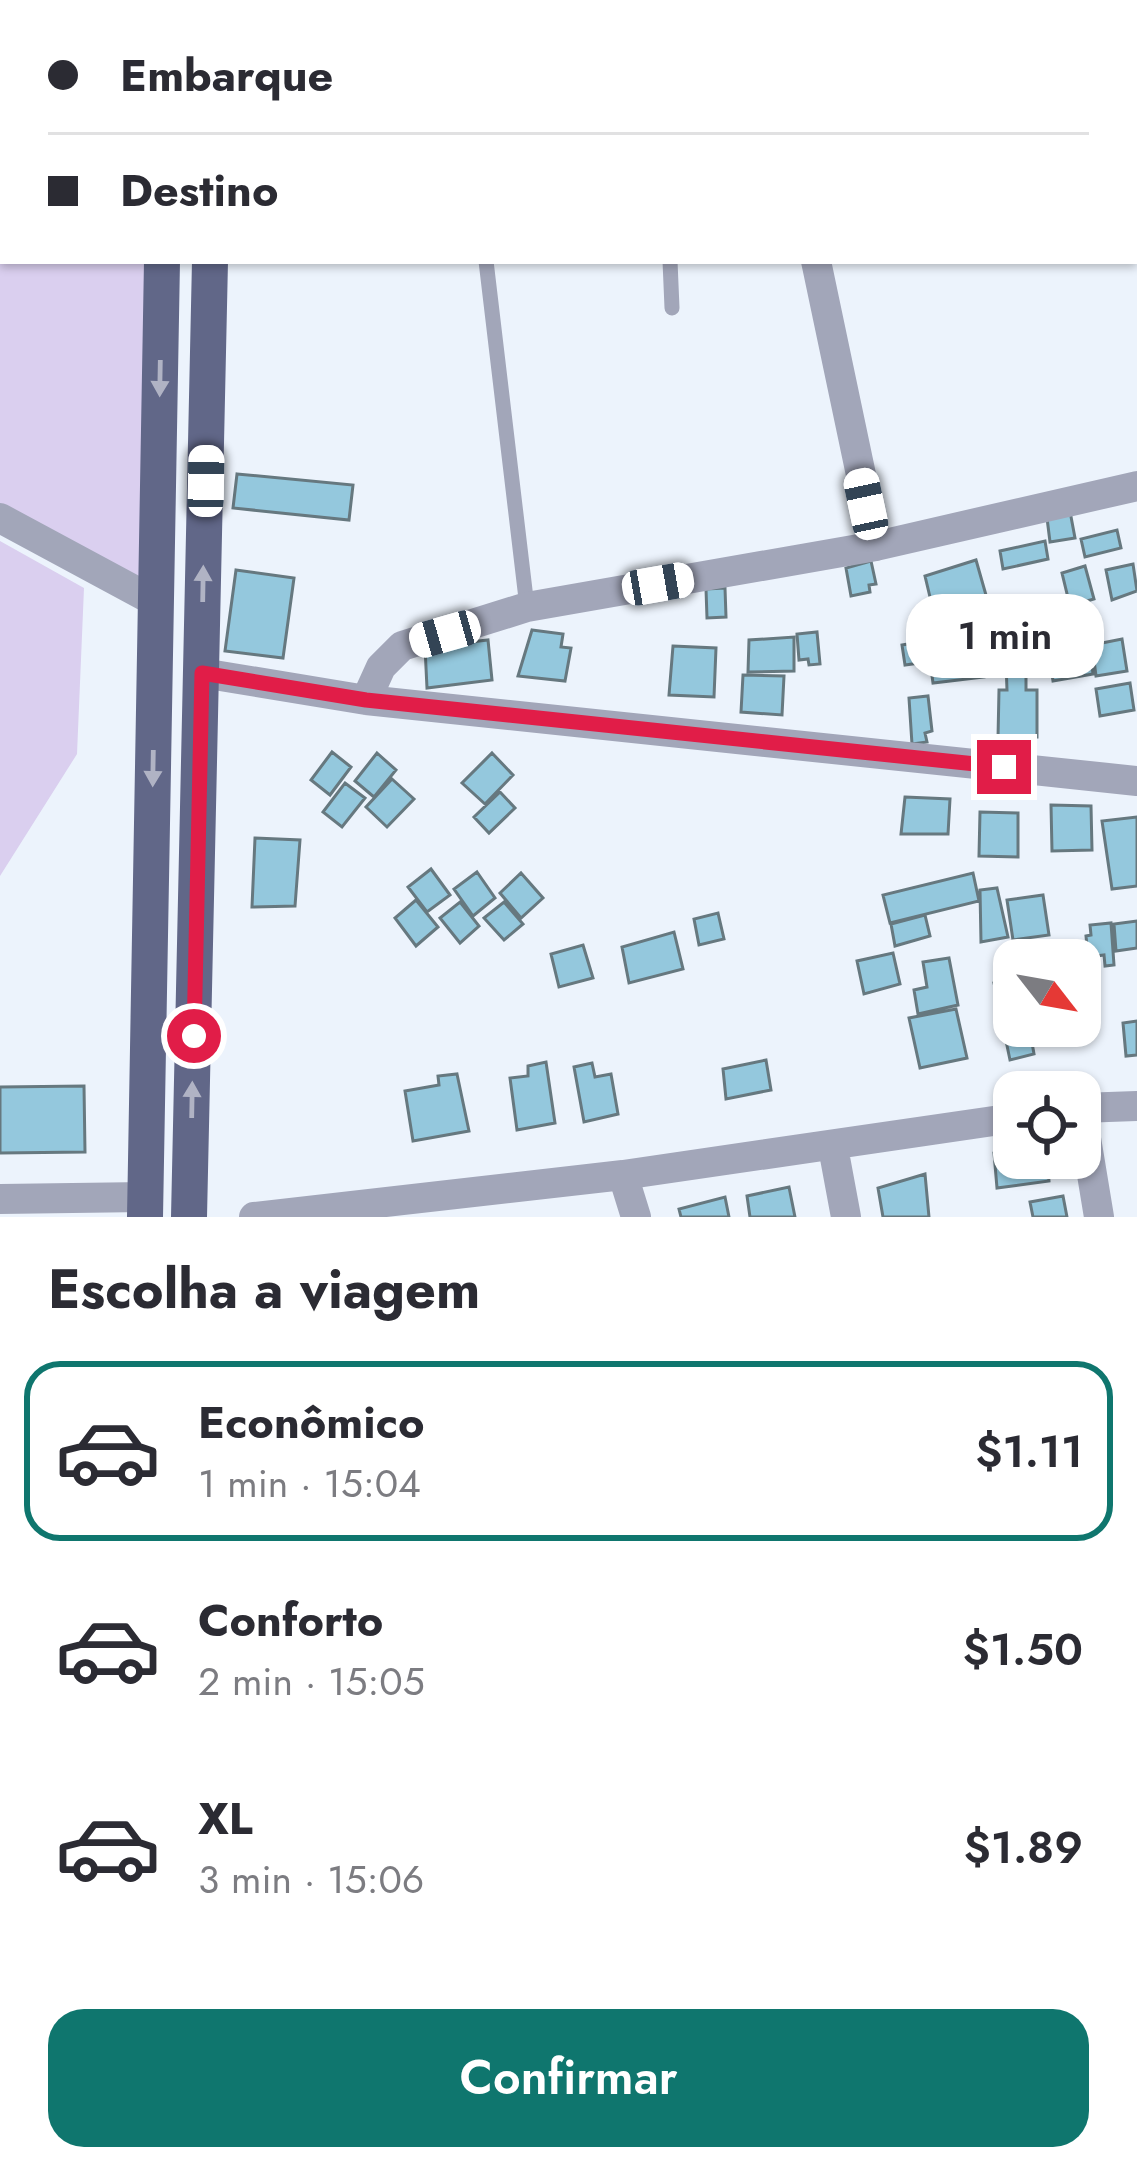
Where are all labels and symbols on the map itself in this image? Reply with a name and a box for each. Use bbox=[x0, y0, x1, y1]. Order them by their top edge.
one-way arrow bbox=[150, 360, 169, 398]
car bbox=[187, 445, 225, 517]
car bbox=[841, 465, 891, 543]
car bbox=[619, 560, 697, 608]
one-way arrow bbox=[194, 564, 213, 602]
callout: 1 min bbox=[905, 593, 1103, 677]
car bbox=[405, 607, 485, 661]
route end bbox=[977, 740, 1031, 794]
one-way arrow bbox=[143, 750, 162, 788]
north arrow bbox=[993, 939, 1101, 1047]
route start bbox=[167, 1009, 221, 1063]
one-way arrow bbox=[183, 1080, 202, 1118]

